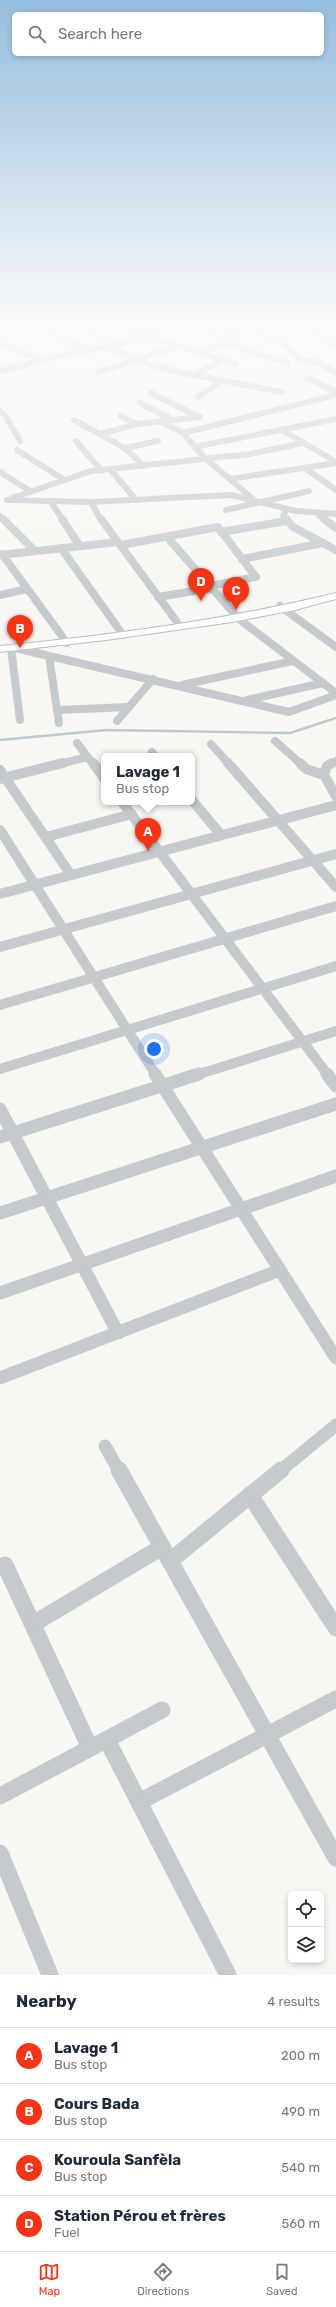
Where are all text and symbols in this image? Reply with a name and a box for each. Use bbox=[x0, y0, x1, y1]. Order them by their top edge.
search box bbox=[12, 12, 324, 56]
icon: search bbox=[26, 23, 48, 45]
text: Search here bbox=[58, 25, 142, 43]
pin: D bbox=[188, 568, 214, 601]
pin: C bbox=[223, 577, 249, 610]
pin: B bbox=[7, 615, 33, 648]
popup bbox=[101, 753, 195, 805]
text: Lavage 1 bbox=[116, 763, 180, 781]
text: Bus stop bbox=[116, 781, 169, 796]
pin: A bbox=[135, 818, 161, 851]
your location bbox=[144, 1039, 164, 1059]
map controls bbox=[288, 1891, 324, 1963]
button: locate bbox=[288, 1891, 324, 1927]
button: layers bbox=[288, 1927, 324, 1963]
text: Nearby bbox=[16, 1991, 77, 2011]
text: 4 results bbox=[267, 1994, 320, 2009]
text: Lavage 1 bbox=[54, 2039, 118, 2057]
text: A bbox=[24, 2048, 34, 2063]
text: 200 m bbox=[281, 2048, 320, 2063]
text: Bus stop bbox=[54, 2057, 107, 2072]
text: Cours Bada bbox=[54, 2095, 139, 2113]
text: B bbox=[24, 2104, 34, 2119]
text: 490 m bbox=[281, 2104, 320, 2119]
text: Bus stop bbox=[54, 2113, 107, 2128]
text: Kouroula Sanfèla bbox=[54, 2151, 181, 2169]
text: C bbox=[24, 2160, 34, 2175]
text: 540 m bbox=[281, 2160, 320, 2175]
text: Bus stop bbox=[54, 2169, 107, 2184]
text: Station Pérou et frères bbox=[54, 2207, 226, 2225]
text: D bbox=[24, 2216, 34, 2231]
text: 560 m bbox=[281, 2216, 320, 2231]
text: Fuel bbox=[54, 2225, 80, 2240]
tab: Map bbox=[38, 2261, 60, 2298]
tab: Directions bbox=[137, 2261, 189, 2298]
tab: Saved bbox=[266, 2261, 298, 2298]

